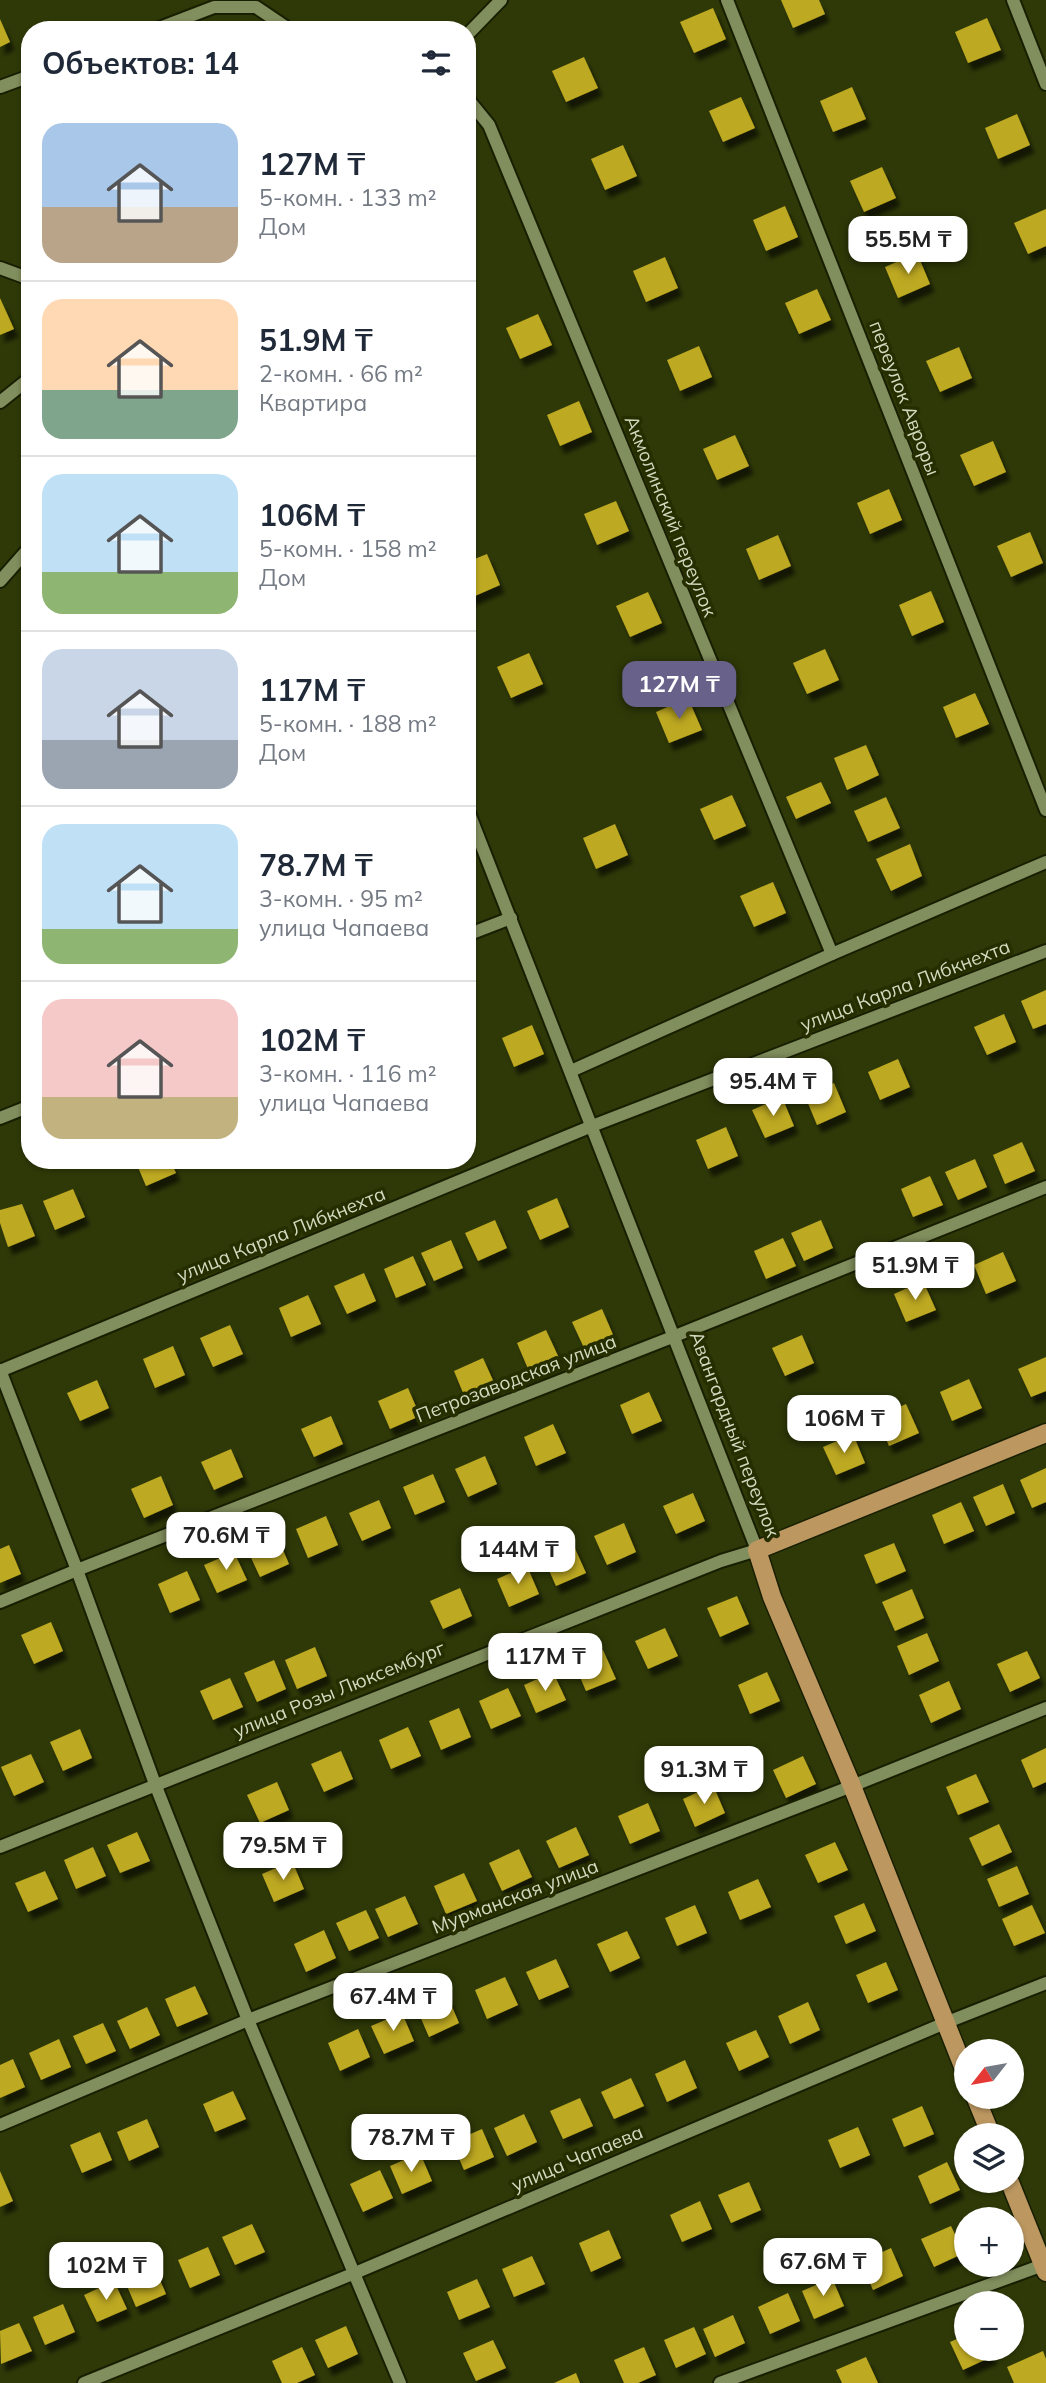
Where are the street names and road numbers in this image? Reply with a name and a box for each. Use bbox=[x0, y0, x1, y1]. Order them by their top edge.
street label: переулок Авроры bbox=[864, 317, 946, 479]
street label: Акмолинский переулок bbox=[620, 412, 723, 621]
street label: улица Карла Либкнехта bbox=[797, 934, 1013, 1036]
street label: улица Карла Либкнехта bbox=[173, 1181, 389, 1287]
street label: Авангардный переулок bbox=[685, 1328, 786, 1541]
street label: Петрозаводская улица bbox=[412, 1329, 620, 1427]
street label: улица Розы Люксембург bbox=[230, 1635, 449, 1742]
street label: Мурманская улица bbox=[429, 1853, 601, 1939]
street label: улица Чапаева bbox=[508, 2119, 646, 2197]

